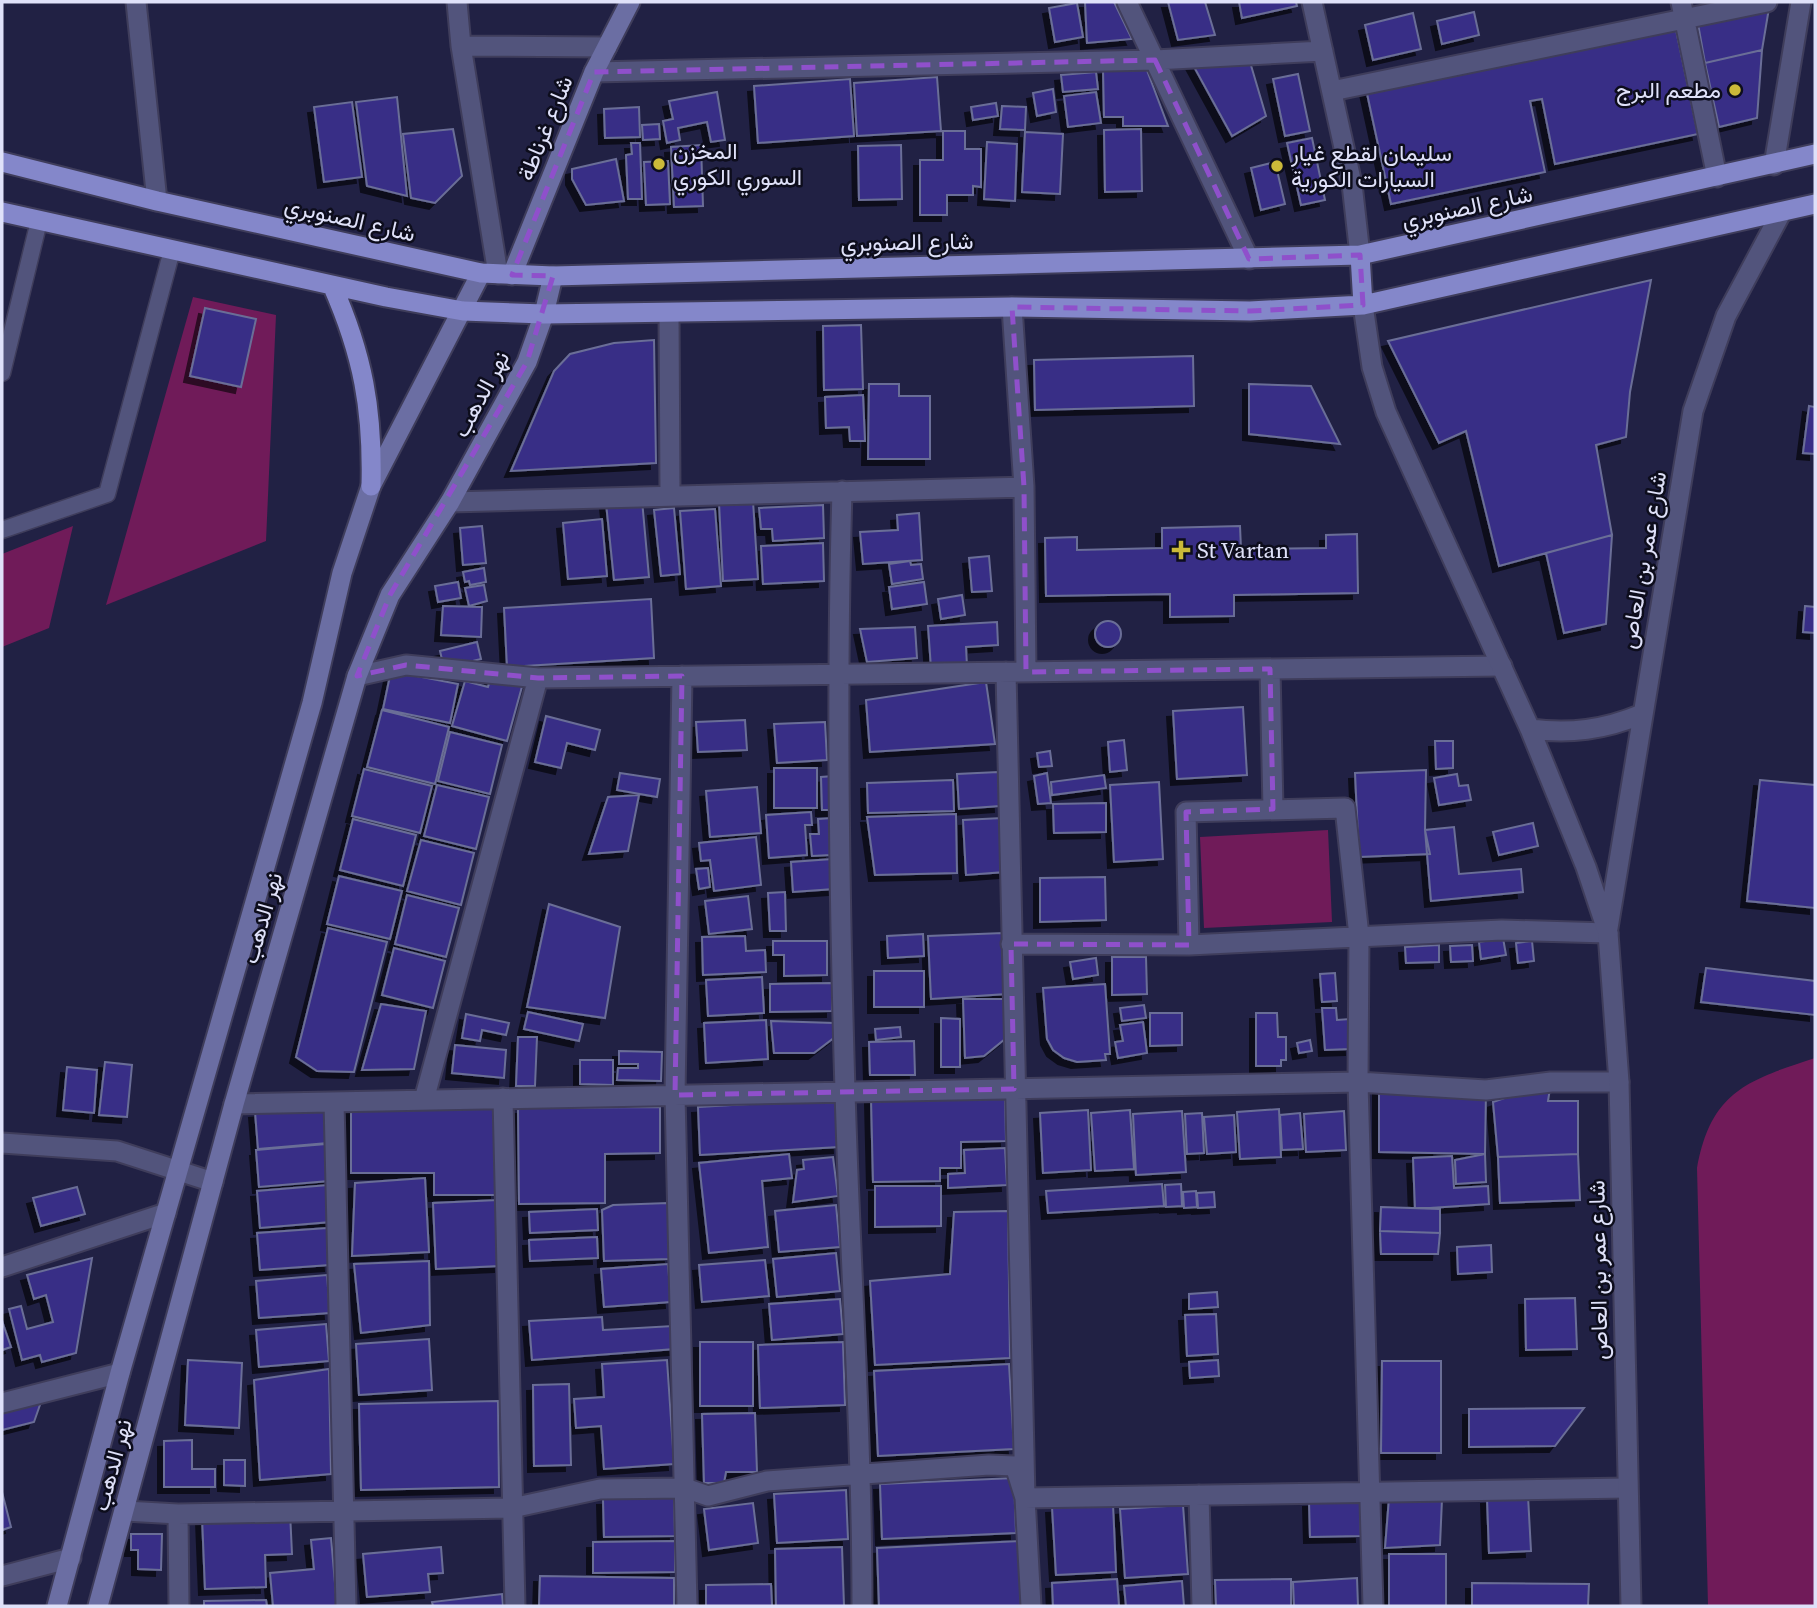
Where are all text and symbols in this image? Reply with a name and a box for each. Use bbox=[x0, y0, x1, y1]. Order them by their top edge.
street label: شارع غرناطة bbox=[509, 71, 581, 185]
place label: مطعم البرج bbox=[1616, 74, 1721, 106]
marker: مطعم البرج bbox=[1727, 82, 1743, 98]
place label: المخزن السوري الكوري bbox=[673, 135, 802, 196]
place label: سليمان لقطع غيار السيارات الكورية bbox=[1290, 137, 1452, 195]
marker: المخزن السوري الكوري bbox=[651, 156, 667, 172]
marker: سليمان لقطع غيار السيارات الكورية bbox=[1269, 158, 1285, 174]
street label: شارع الصنوبري bbox=[1399, 177, 1536, 239]
street label: شارع الصنوبري bbox=[281, 188, 419, 252]
street label: شارع الصنوبري bbox=[840, 225, 974, 262]
street label: نهر الدهب bbox=[445, 345, 517, 443]
street label: شارع عمر بن العاص bbox=[1612, 469, 1674, 651]
place label: St Vartan bbox=[1197, 534, 1289, 566]
marker: St Vartan bbox=[1171, 540, 1191, 560]
street label: نهر الدهب bbox=[234, 869, 290, 967]
street label: شارع عمر بن العاص bbox=[1580, 1180, 1616, 1360]
street label: نهر الدهب bbox=[84, 1416, 140, 1514]

